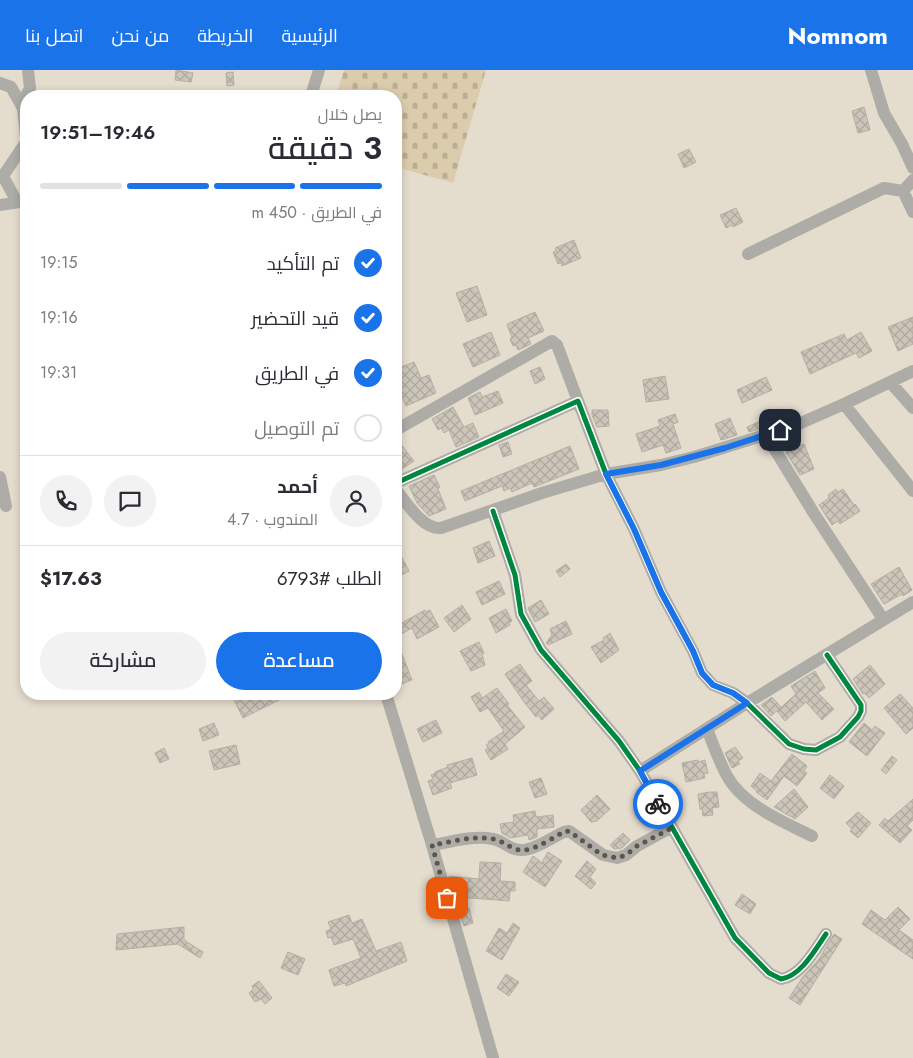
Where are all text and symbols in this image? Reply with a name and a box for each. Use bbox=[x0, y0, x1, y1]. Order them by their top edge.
text: Nomnom bbox=[787, 18, 888, 53]
text: اتصل بنا bbox=[25, 23, 83, 49]
text: من نحن bbox=[111, 23, 169, 49]
text: الخريطة bbox=[197, 23, 253, 49]
text: الرئيسية bbox=[281, 23, 338, 49]
text: يصل خلال bbox=[318, 103, 382, 126]
text: 19:46–19:51 bbox=[40, 119, 155, 146]
text: 3 دقيقة bbox=[268, 125, 382, 171]
text: في الطريق · 450 m bbox=[252, 201, 382, 224]
icon: check bbox=[354, 249, 382, 277]
text: تم التأكيد bbox=[267, 250, 339, 277]
text: 19:15 bbox=[40, 251, 77, 274]
icon: check bbox=[354, 304, 382, 332]
text: قيد التحضير bbox=[251, 305, 339, 332]
text: 19:16 bbox=[40, 306, 78, 329]
icon: check bbox=[354, 359, 382, 387]
text: في الطريق bbox=[255, 360, 339, 387]
text: 19:31 bbox=[40, 361, 77, 384]
pin bbox=[759, 409, 801, 451]
text: تم التوصيل bbox=[254, 415, 339, 442]
icon: home bbox=[766, 416, 794, 444]
text: أحمد bbox=[277, 473, 318, 500]
button: phone bbox=[40, 475, 92, 527]
button: chat bbox=[104, 475, 156, 527]
button: person bbox=[330, 475, 382, 527]
text: المندوب · 4.7 bbox=[227, 508, 318, 531]
text: $17.63 bbox=[40, 565, 102, 592]
text: الطلب #6793 bbox=[277, 565, 382, 592]
button: مشاركة bbox=[40, 632, 206, 690]
button: مساعدة bbox=[216, 632, 382, 690]
courier bbox=[633, 779, 683, 829]
icon: bike bbox=[644, 790, 672, 818]
pin bbox=[426, 877, 468, 919]
icon: bag bbox=[433, 884, 461, 912]

